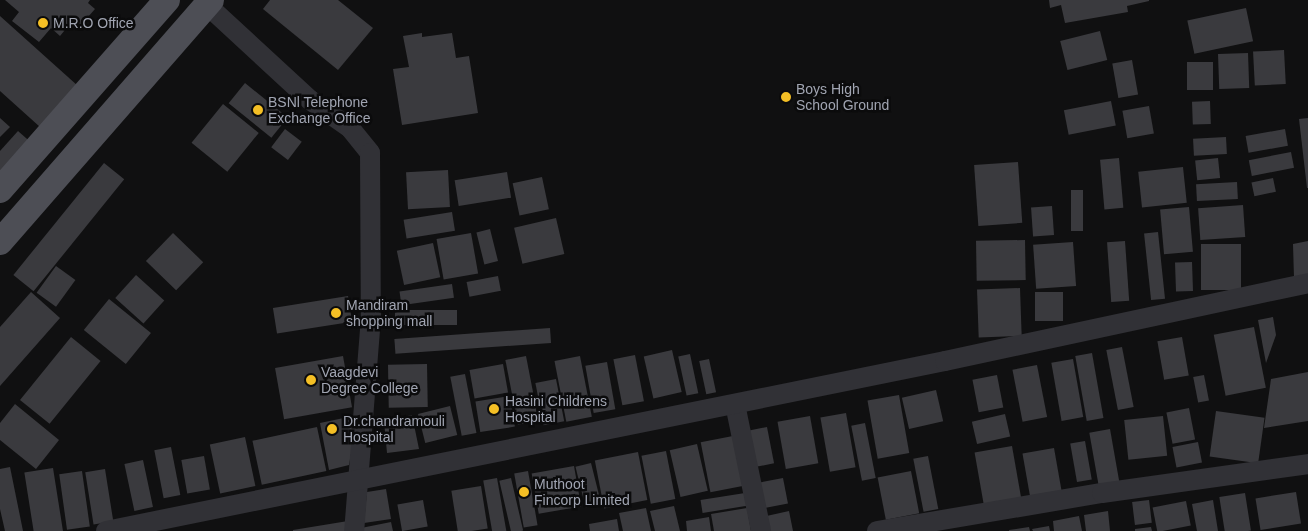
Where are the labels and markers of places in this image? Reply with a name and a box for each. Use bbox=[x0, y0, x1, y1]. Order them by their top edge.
place label: M.R.O Office bbox=[53, 15, 134, 31]
marker: M.R.O Office bbox=[37, 17, 49, 29]
place label: Boys High School Ground bbox=[796, 81, 889, 114]
marker: Boys High School Ground bbox=[780, 91, 792, 103]
place label: BSNl Telephone Exchange Office bbox=[268, 94, 370, 126]
marker: BSNl Telephone Exchange Office bbox=[252, 104, 264, 116]
place label: Mandiram shopping mall bbox=[346, 297, 432, 330]
marker: Mandiram shopping mall bbox=[330, 307, 342, 319]
place label: Vaagdevi Degree College bbox=[321, 364, 418, 397]
marker: Vaagdevi Degree College bbox=[305, 374, 317, 386]
place label: Hasini Childrens Hospital bbox=[505, 393, 607, 426]
marker: Hasini Childrens Hospital bbox=[487, 402, 501, 416]
place label: Dr.chandramouli Hospital bbox=[343, 413, 445, 446]
marker: Dr.chandramouli Hospital bbox=[325, 422, 339, 436]
place label: Muthoot Fincorp Limited bbox=[534, 476, 630, 508]
marker: Muthoot Fincorp Limited bbox=[518, 486, 530, 498]

